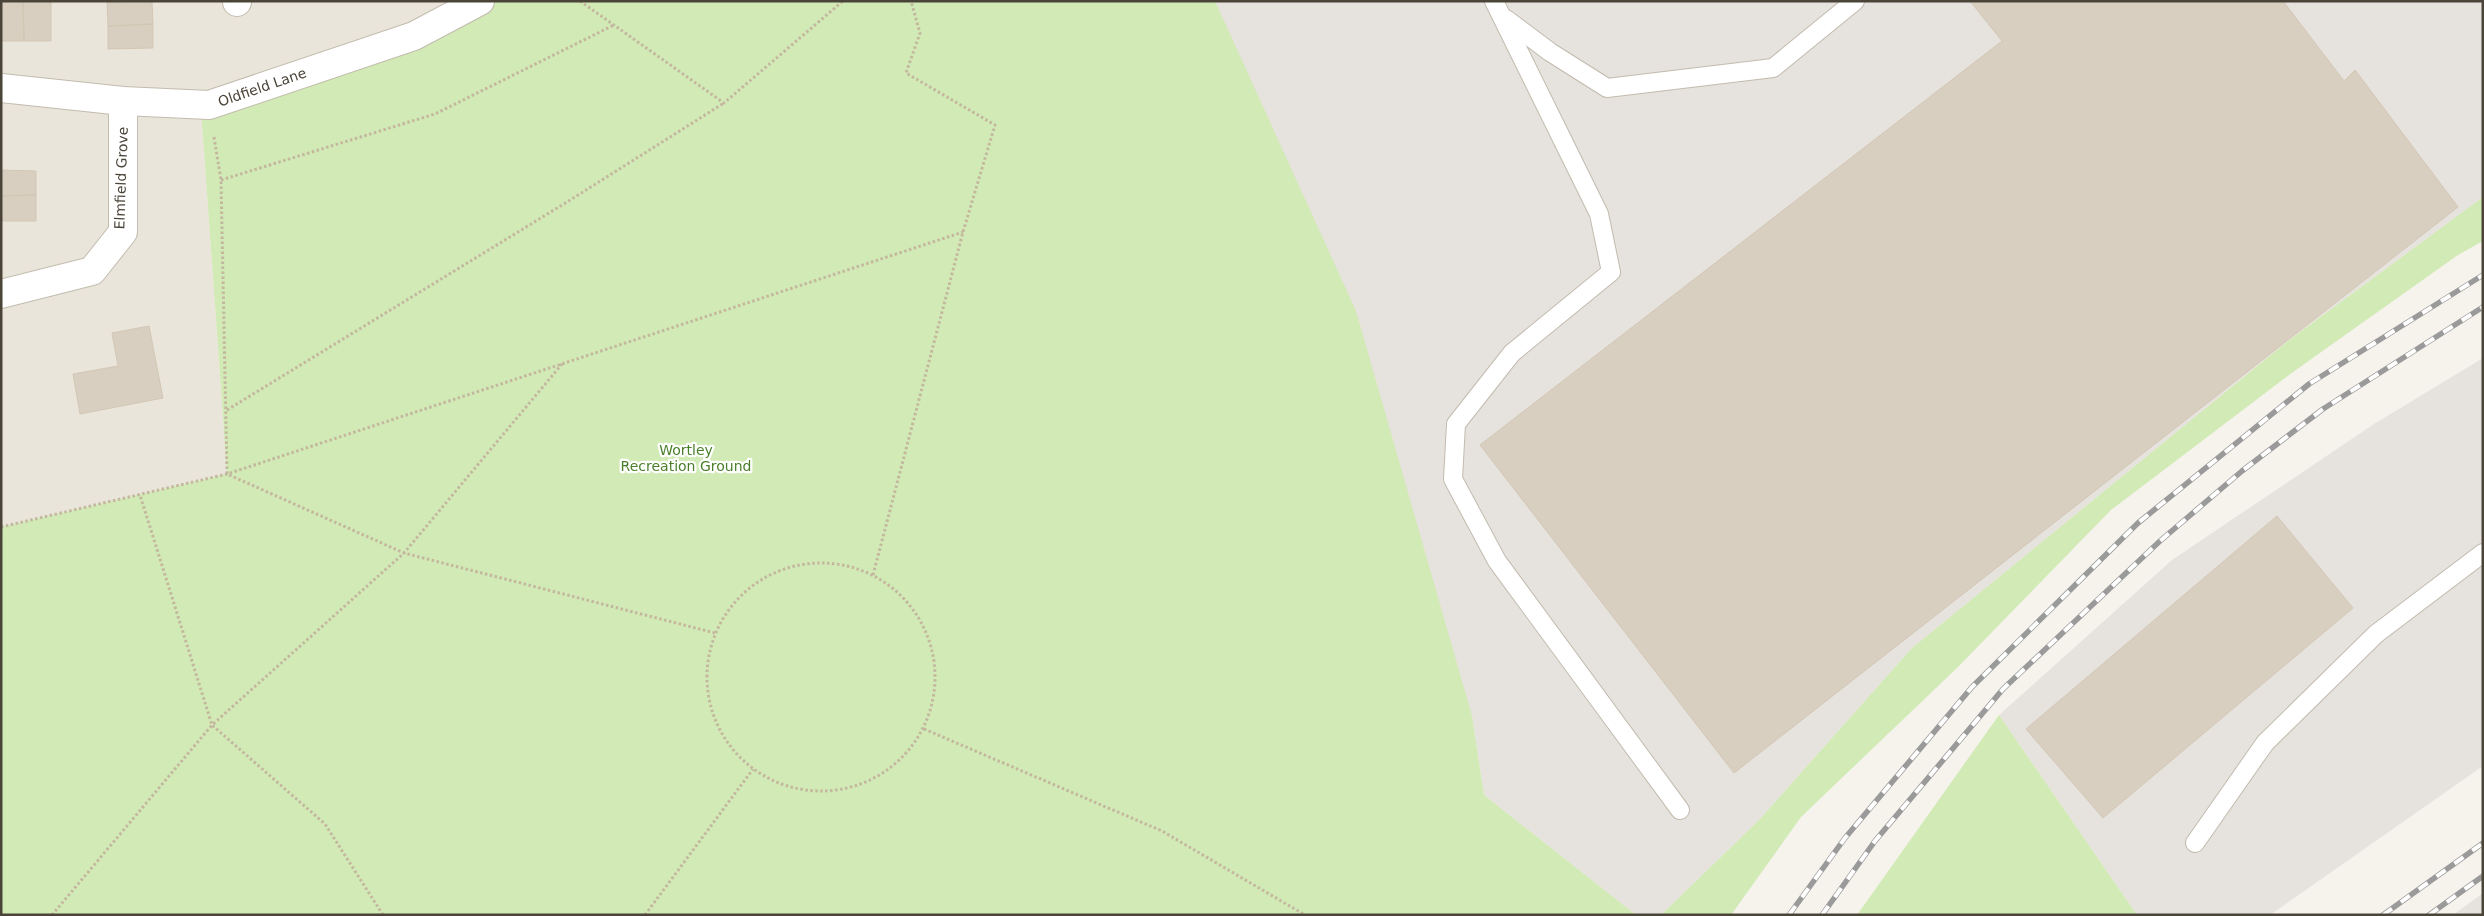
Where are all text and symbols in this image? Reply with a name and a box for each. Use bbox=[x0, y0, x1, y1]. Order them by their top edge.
street label: Oldfield Lane bbox=[216, 64, 308, 110]
street label: Elmfield Grove bbox=[111, 126, 131, 230]
park label: Wortley Recreation Ground bbox=[621, 442, 751, 474]

